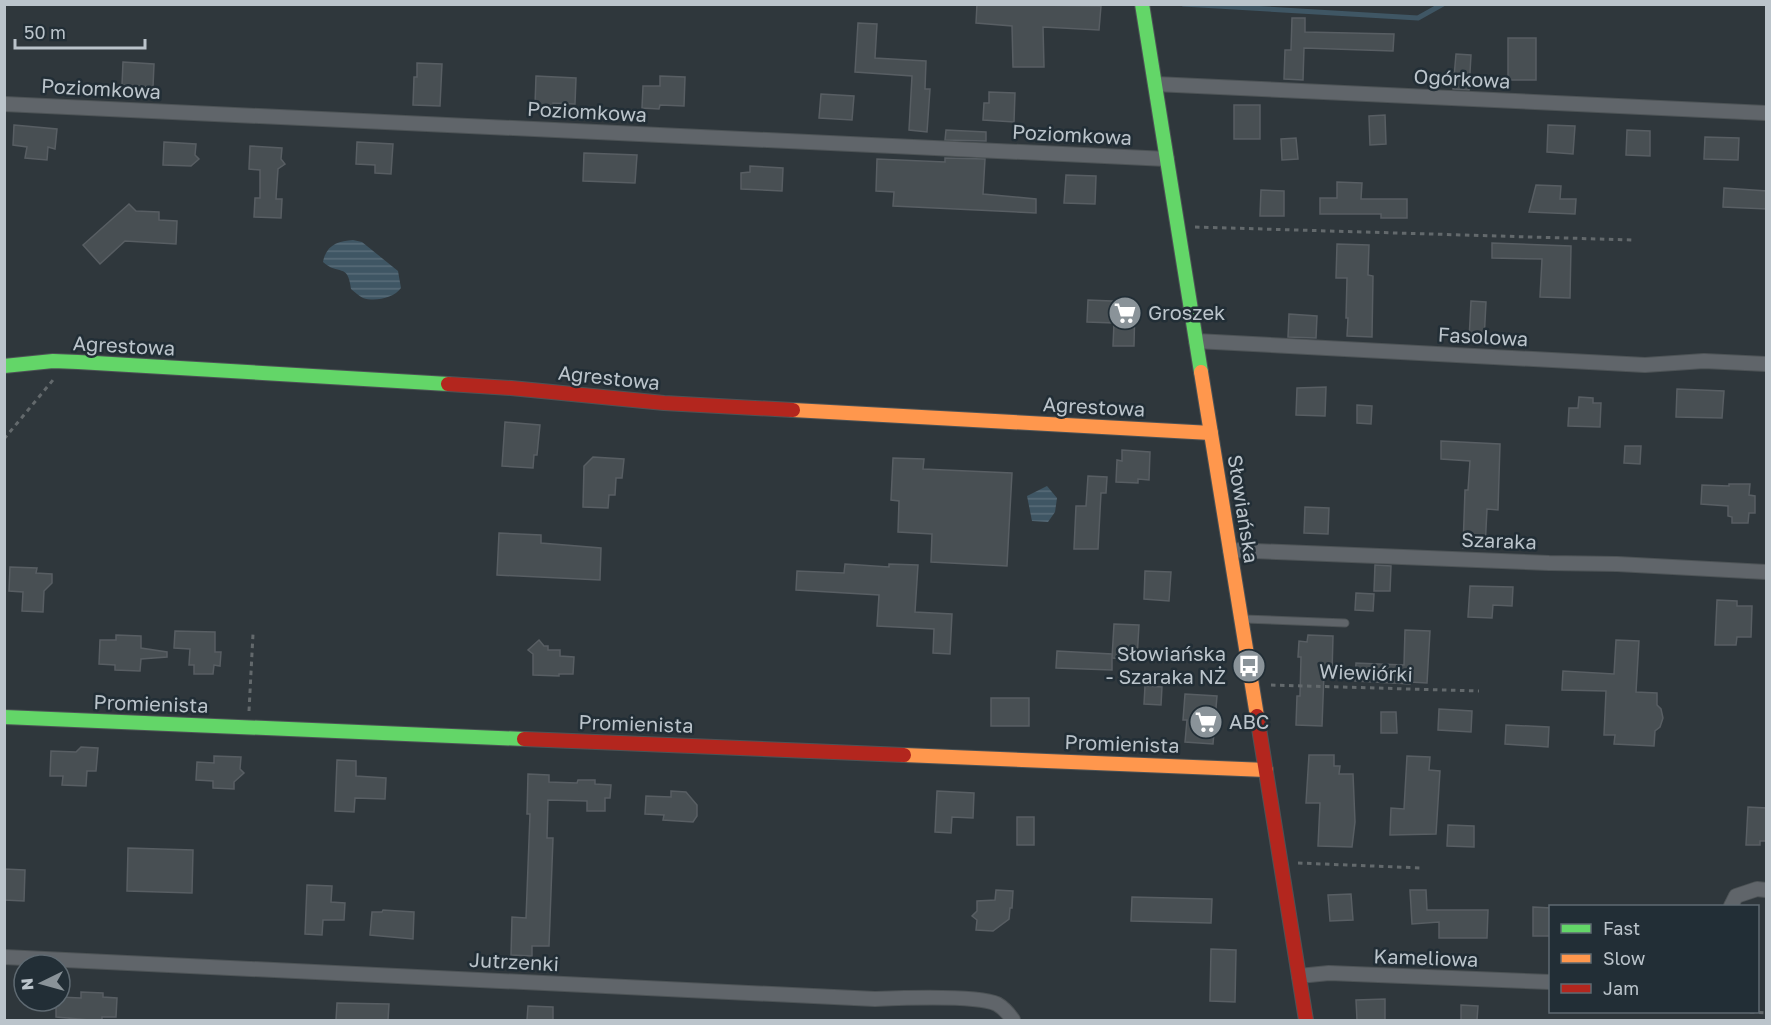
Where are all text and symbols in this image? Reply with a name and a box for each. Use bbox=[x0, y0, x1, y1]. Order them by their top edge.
scale bar bbox=[15, 12, 146, 50]
text: 50 m bbox=[24, 21, 66, 43]
street label: Ogórkowa bbox=[1413, 63, 1511, 93]
street label: Poziomkowa bbox=[41, 73, 162, 103]
street label: Poziomkowa bbox=[527, 96, 648, 126]
street label: Poziomkowa bbox=[1012, 119, 1133, 149]
supermarket icon: Groszek bbox=[1107, 295, 1143, 331]
place label: Groszek bbox=[1148, 300, 1225, 324]
street label: Fasolowa bbox=[1437, 322, 1529, 350]
street label: Agrestowa bbox=[72, 330, 176, 360]
street label: Agrestowa bbox=[557, 360, 661, 394]
street label: Agrestowa bbox=[1042, 391, 1146, 421]
street label: Słowiańska bbox=[1224, 453, 1264, 565]
street label: Szaraka bbox=[1461, 527, 1537, 553]
place label: Słowiańska - Szaraka NŻ bbox=[1106, 641, 1226, 688]
bus stop icon: Słowiańska - Szaraka NŻ bbox=[1231, 648, 1267, 684]
street label: Wiewiórki bbox=[1319, 658, 1413, 686]
street label: Promienista bbox=[93, 689, 209, 717]
supermarket icon: ABC bbox=[1188, 704, 1224, 740]
street label: Promienista bbox=[578, 709, 694, 737]
place label: ABC bbox=[1229, 709, 1269, 733]
street label: Promienista bbox=[1064, 729, 1180, 757]
legend bbox=[1549, 905, 1759, 1013]
text: Fast bbox=[1603, 917, 1640, 939]
street label: Kameliowa bbox=[1373, 943, 1479, 971]
street label: Jutrzenki bbox=[469, 947, 560, 975]
text: Slow bbox=[1603, 947, 1646, 969]
north arrow bbox=[12, 953, 72, 1013]
text: N bbox=[17, 977, 38, 991]
text: Jam bbox=[1603, 977, 1639, 999]

